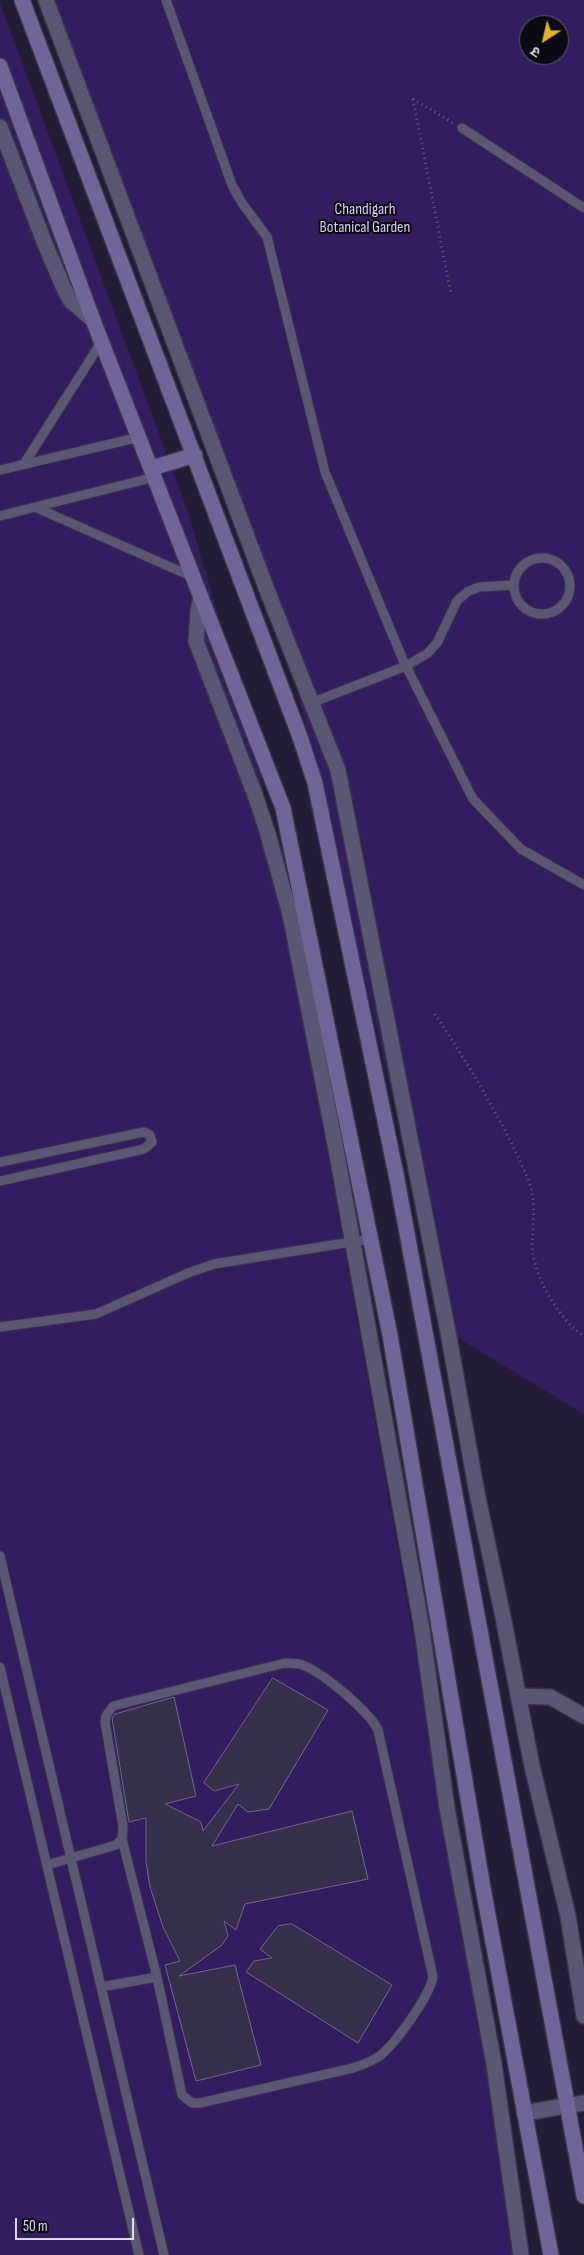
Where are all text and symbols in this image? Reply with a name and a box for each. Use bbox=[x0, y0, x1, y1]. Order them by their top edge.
north arrow bbox=[519, 15, 569, 65]
text: उ bbox=[527, 43, 544, 61]
park label: Chandigarh Botanical Garden bbox=[320, 200, 410, 238]
scale bar bbox=[18, 2208, 136, 2240]
text: 50 m bbox=[23, 2217, 48, 2236]

